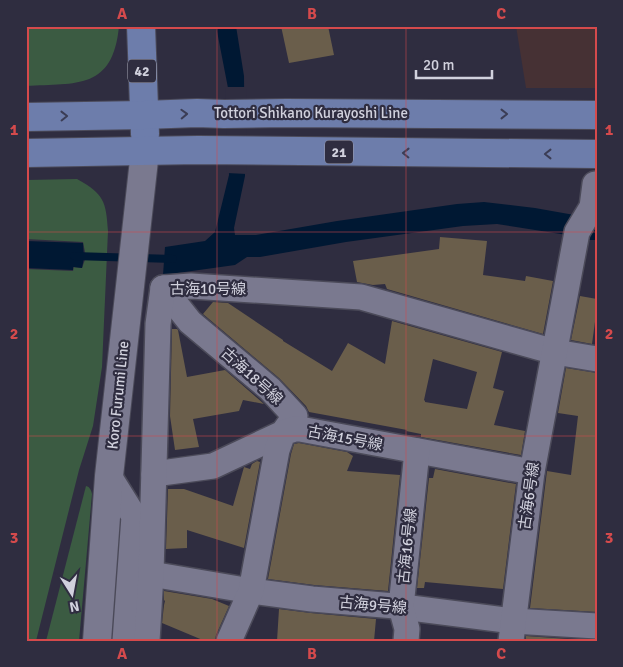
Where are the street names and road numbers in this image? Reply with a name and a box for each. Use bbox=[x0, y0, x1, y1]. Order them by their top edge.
road number: 42 bbox=[128, 59, 156, 82]
street label: Tottori Shikano Kurayoshi Line bbox=[214, 104, 408, 122]
road number: 21 bbox=[325, 140, 353, 163]
street label: 古海10号線 bbox=[170, 280, 246, 298]
street label: Koro Furumi Line bbox=[103, 340, 133, 450]
street label: 古海18号線 bbox=[218, 344, 286, 408]
street label: 古海15号線 bbox=[306, 422, 384, 454]
street label: 古海6号線 bbox=[515, 461, 543, 531]
street label: 古海16号線 bbox=[394, 507, 420, 585]
street label: 古海9号線 bbox=[338, 593, 408, 617]

